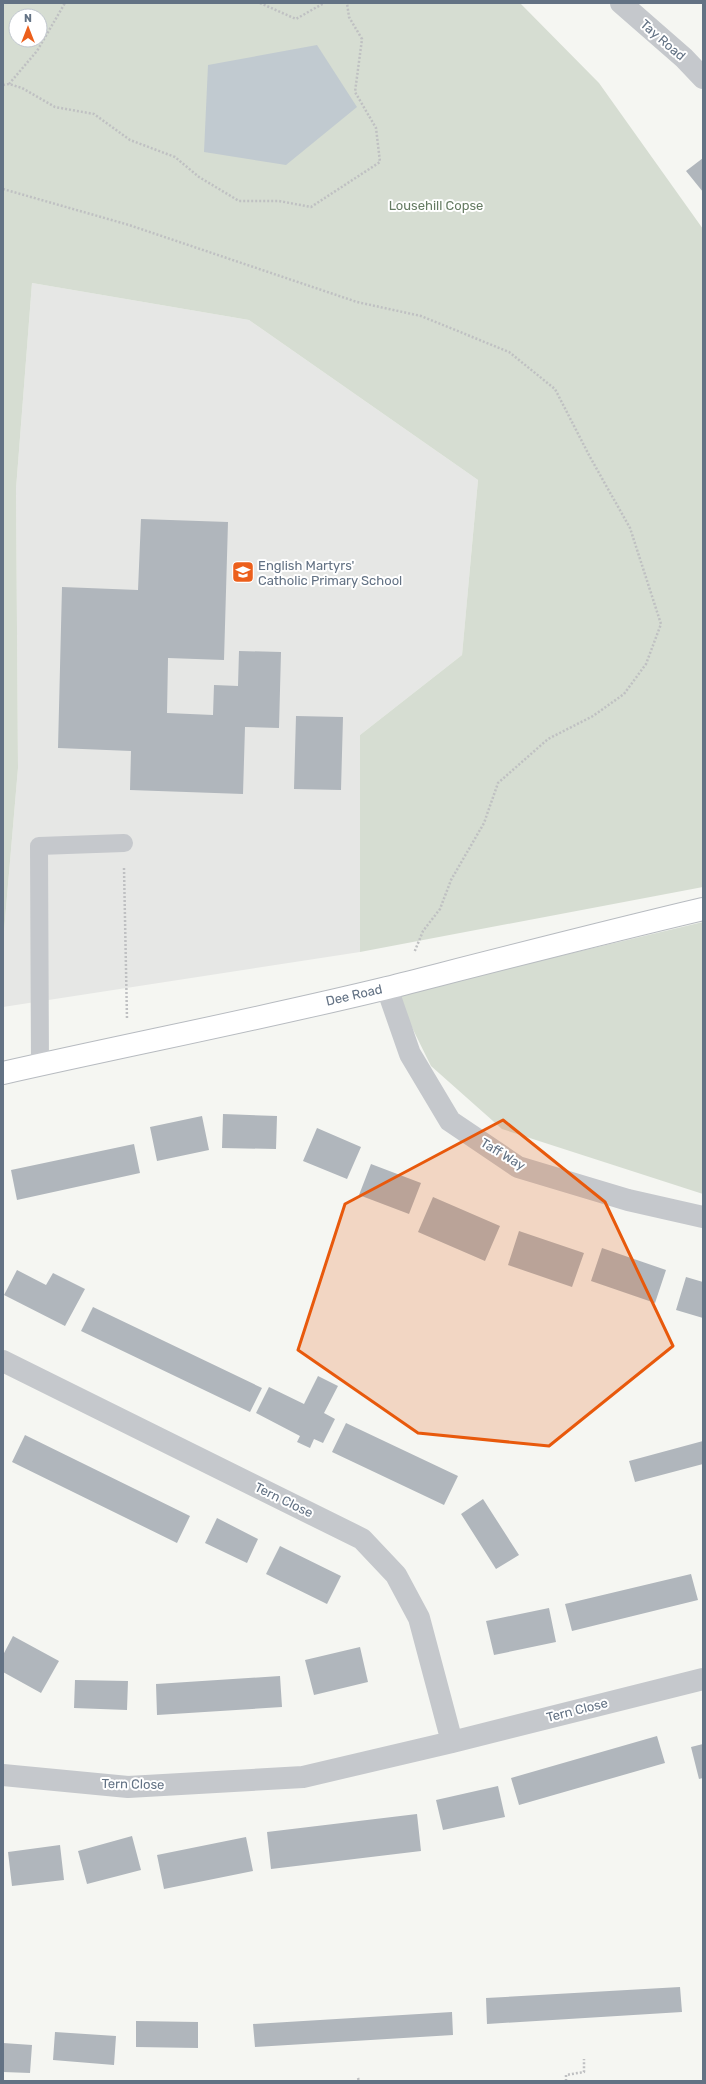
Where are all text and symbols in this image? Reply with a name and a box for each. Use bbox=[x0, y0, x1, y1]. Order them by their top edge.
north arrow bbox=[8, 8, 48, 48]
text: N bbox=[24, 12, 32, 25]
street label: Tay Road bbox=[638, 17, 688, 63]
park label: Lousehill Copse bbox=[389, 198, 483, 213]
place label: English Martyrs' Catholic Primary School bbox=[258, 558, 402, 588]
school or university icon: English Martyrs' Catholic Primary School bbox=[230, 559, 256, 585]
street label: Dee Road bbox=[324, 981, 384, 1009]
street label: Taff Way bbox=[478, 1135, 528, 1173]
street label: Tern Close bbox=[253, 1480, 315, 1520]
street label: Tern Close bbox=[545, 1695, 609, 1725]
street label: Tern Close bbox=[101, 1776, 165, 1792]

